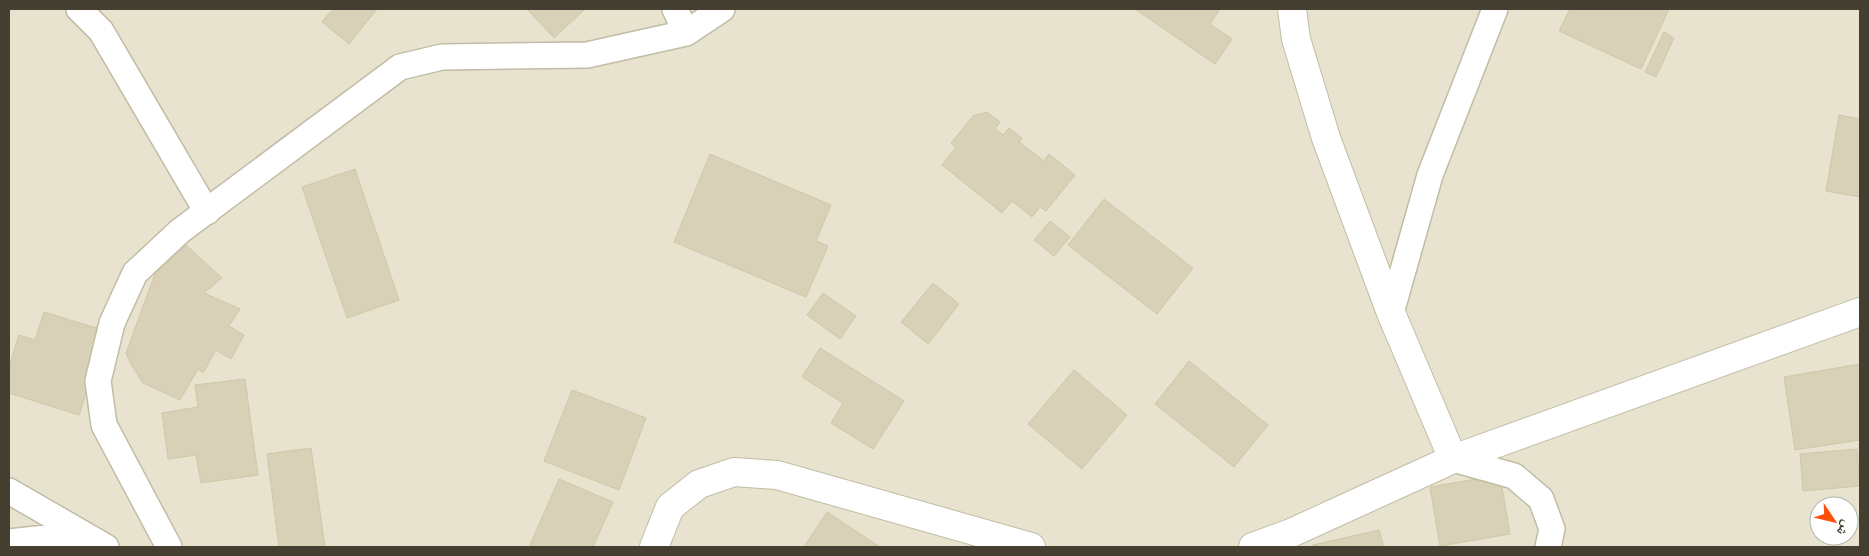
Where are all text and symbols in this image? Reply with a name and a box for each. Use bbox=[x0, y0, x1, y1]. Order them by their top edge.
north arrow bbox=[1809, 496, 1859, 546]
text: ش bbox=[1833, 517, 1855, 539]

